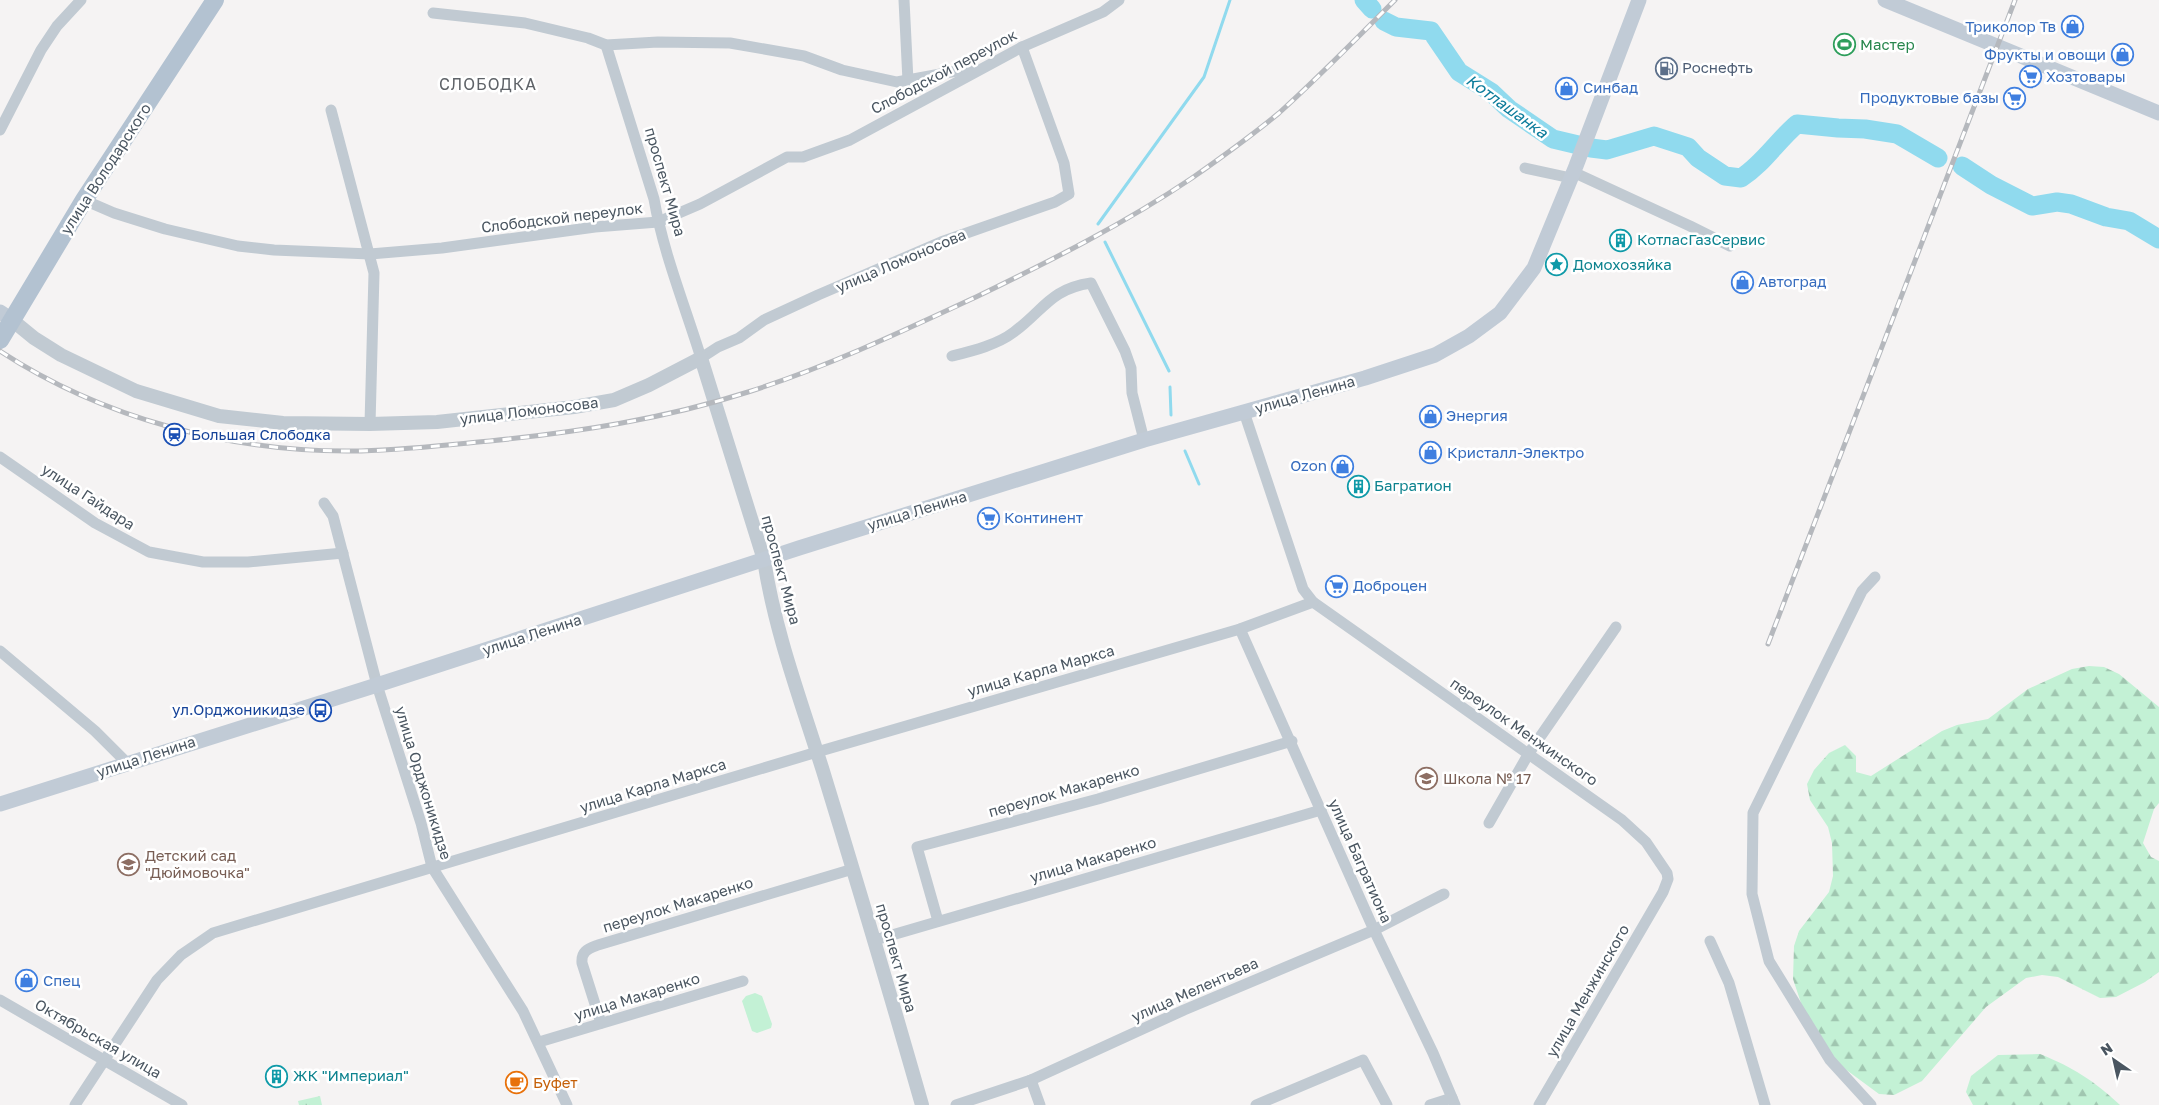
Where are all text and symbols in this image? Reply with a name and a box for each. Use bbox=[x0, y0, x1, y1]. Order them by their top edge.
shop icon: Триколор Тв bbox=[2060, 15, 2084, 39]
place label: Триколор Тв bbox=[1965, 17, 2056, 35]
street label: Слободской переулок bbox=[868, 25, 1020, 117]
sports icon: Мастер bbox=[1832, 33, 1856, 57]
place label: Мастер bbox=[1860, 35, 1915, 53]
shop icon: Фрукты и овощи bbox=[2110, 43, 2134, 67]
place label: Фрукты и овощи bbox=[1984, 45, 2106, 63]
fuel station icon: Роснефть bbox=[1654, 56, 1678, 80]
place label: Роснефть bbox=[1682, 58, 1753, 76]
supermarket icon: Хозтовары bbox=[2018, 65, 2042, 89]
place label: Хозтовары bbox=[2046, 67, 2126, 85]
water label: Котлашанка bbox=[1462, 70, 1552, 143]
district label: СЛОБОДКА bbox=[439, 74, 537, 94]
shop icon: Синбад bbox=[1555, 76, 1579, 100]
place label: Синбад bbox=[1583, 78, 1638, 96]
supermarket icon: Продуктовые базы bbox=[2003, 86, 2027, 110]
place label: Продуктовые базы bbox=[1859, 88, 1999, 106]
street label: улица Володарского bbox=[56, 100, 154, 237]
street label: проспект Мира bbox=[642, 125, 690, 238]
street label: Слободской переулок bbox=[480, 198, 644, 236]
street label: улица Ломоносова bbox=[833, 225, 968, 296]
building icon: КотласГазСервис bbox=[1609, 228, 1633, 252]
place label: КотласГазСервис bbox=[1637, 230, 1765, 248]
place icon: Домохозяйка bbox=[1545, 253, 1569, 277]
place label: Домохозяйка bbox=[1573, 255, 1672, 273]
shop icon: Автоград bbox=[1730, 270, 1754, 294]
place label: Автоград bbox=[1758, 272, 1826, 290]
street label: улица Ленина bbox=[1253, 371, 1357, 417]
street label: улица Ломоносова bbox=[459, 393, 599, 427]
shop icon: Энергия bbox=[1418, 404, 1442, 428]
place label: Энергия bbox=[1446, 406, 1508, 424]
station icon: Большая Слободка bbox=[163, 423, 187, 447]
place label: Большая Слободка bbox=[191, 425, 331, 443]
shop icon: Кристалл-Электро bbox=[1419, 441, 1443, 465]
place label: Кристалл-Электро bbox=[1447, 443, 1584, 461]
shop icon: Ozon bbox=[1331, 454, 1355, 478]
place label: Ozon bbox=[1290, 456, 1327, 474]
street label: улица Гайдара bbox=[39, 459, 139, 533]
building icon: Багратион bbox=[1346, 474, 1370, 498]
place label: Багратион bbox=[1374, 476, 1452, 494]
street label: улица Ленина bbox=[865, 486, 969, 534]
supermarket icon: Континент bbox=[976, 506, 1000, 530]
place label: Континент bbox=[1004, 508, 1084, 526]
street label: проспект Мира bbox=[759, 513, 805, 626]
supermarket icon: Доброцен bbox=[1325, 574, 1349, 598]
place label: Доброцен bbox=[1353, 576, 1427, 594]
street label: улица Ленина bbox=[480, 610, 583, 659]
street label: улица Карла Маркса bbox=[965, 640, 1116, 700]
street label: переулок Менжинского bbox=[1447, 673, 1602, 789]
bus stop icon: ул.Орджоникидзе bbox=[309, 698, 333, 722]
place label: ул.Орджоникидзе bbox=[172, 700, 305, 718]
street label: улица Орджоникидзе bbox=[392, 704, 456, 862]
street label: улица Ленина bbox=[94, 732, 197, 781]
street label: улица Карла Маркса bbox=[577, 754, 728, 816]
street label: переулок Макаренко bbox=[986, 760, 1141, 820]
school or university icon: Школа № 17 bbox=[1415, 767, 1439, 791]
place label: Школа № 17 bbox=[1443, 769, 1531, 787]
street label: улица Багратиона bbox=[1325, 796, 1396, 925]
street label: улица Макаренко bbox=[1028, 832, 1158, 886]
place label: Детский сад "Дюймовочка" bbox=[145, 846, 250, 881]
school or university icon: Детский сад "Дюймовочка" bbox=[117, 853, 141, 877]
street label: переулок Макаренко bbox=[600, 873, 755, 936]
street label: проспект Мира bbox=[873, 901, 921, 1014]
street label: улица Менжинского bbox=[1542, 921, 1632, 1060]
street label: улица Мелентьева bbox=[1128, 953, 1261, 1025]
street label: улица Макаренко bbox=[572, 968, 702, 1024]
shop icon: Спец bbox=[15, 969, 39, 993]
place label: Спец bbox=[43, 971, 80, 989]
street label: Октябрьская улица bbox=[32, 995, 165, 1082]
north arrow bbox=[2089, 1035, 2139, 1085]
text: N bbox=[2097, 1039, 2116, 1059]
building icon: ЖК "Империал" bbox=[265, 1064, 289, 1088]
place label: ЖК "Империал" bbox=[293, 1066, 409, 1084]
cafe icon: Буфет bbox=[505, 1071, 529, 1095]
place label: Буфет bbox=[533, 1073, 578, 1091]

